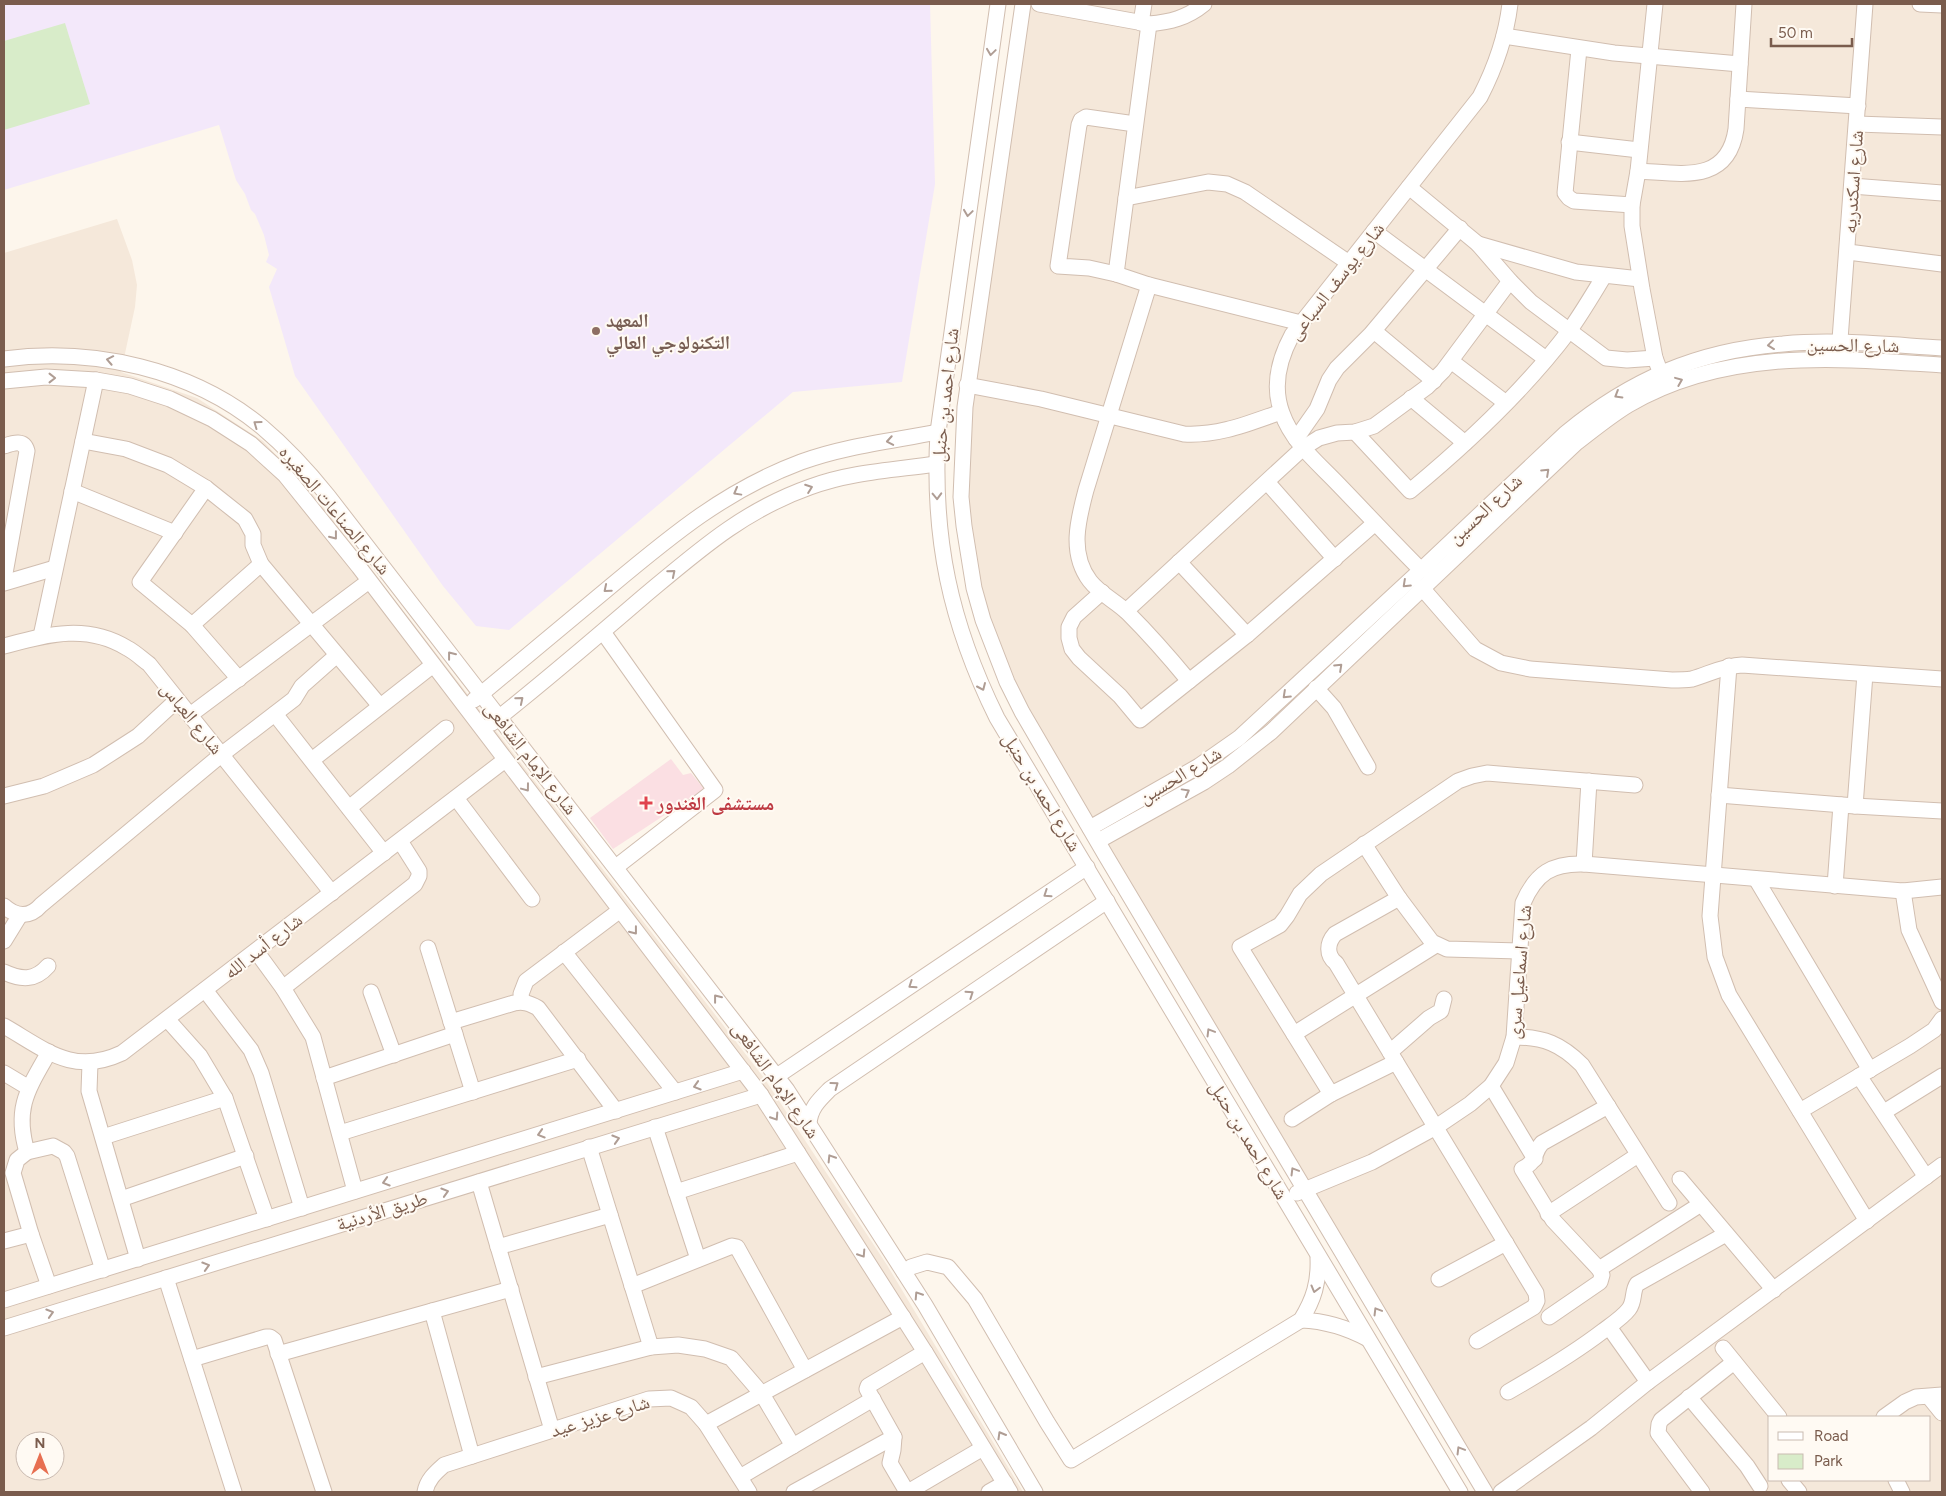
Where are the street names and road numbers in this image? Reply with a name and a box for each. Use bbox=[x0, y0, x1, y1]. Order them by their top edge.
street label: شارع اسكندريه bbox=[1838, 130, 1868, 234]
street label: شارع يوسف السباعى bbox=[1283, 218, 1389, 344]
street label: شارع احمد بن حنبل bbox=[927, 327, 963, 463]
street label: شارع الحسين bbox=[1807, 333, 1899, 357]
street label: شارع الصناعات الصغيره bbox=[274, 441, 396, 579]
street label: شارع الحسين bbox=[1443, 469, 1527, 549]
street label: شارع العباس bbox=[156, 677, 228, 759]
street label: شارع الإمام الشافعى bbox=[478, 697, 582, 820]
street label: شارع احمد بن حنبل bbox=[998, 728, 1086, 856]
street label: شارع الحسين bbox=[1134, 741, 1226, 809]
street label: شارع اسماعيل سرى bbox=[1502, 904, 1536, 1040]
street label: شارع أسد الله bbox=[219, 908, 307, 984]
street label: شارع الإمام الشافعى bbox=[726, 1017, 825, 1144]
street label: شارع احمد بن حنبل bbox=[1205, 1076, 1293, 1204]
street label: طريق الأردنية bbox=[334, 1186, 430, 1236]
street label: شارع عزيز عيد bbox=[548, 1390, 652, 1442]

